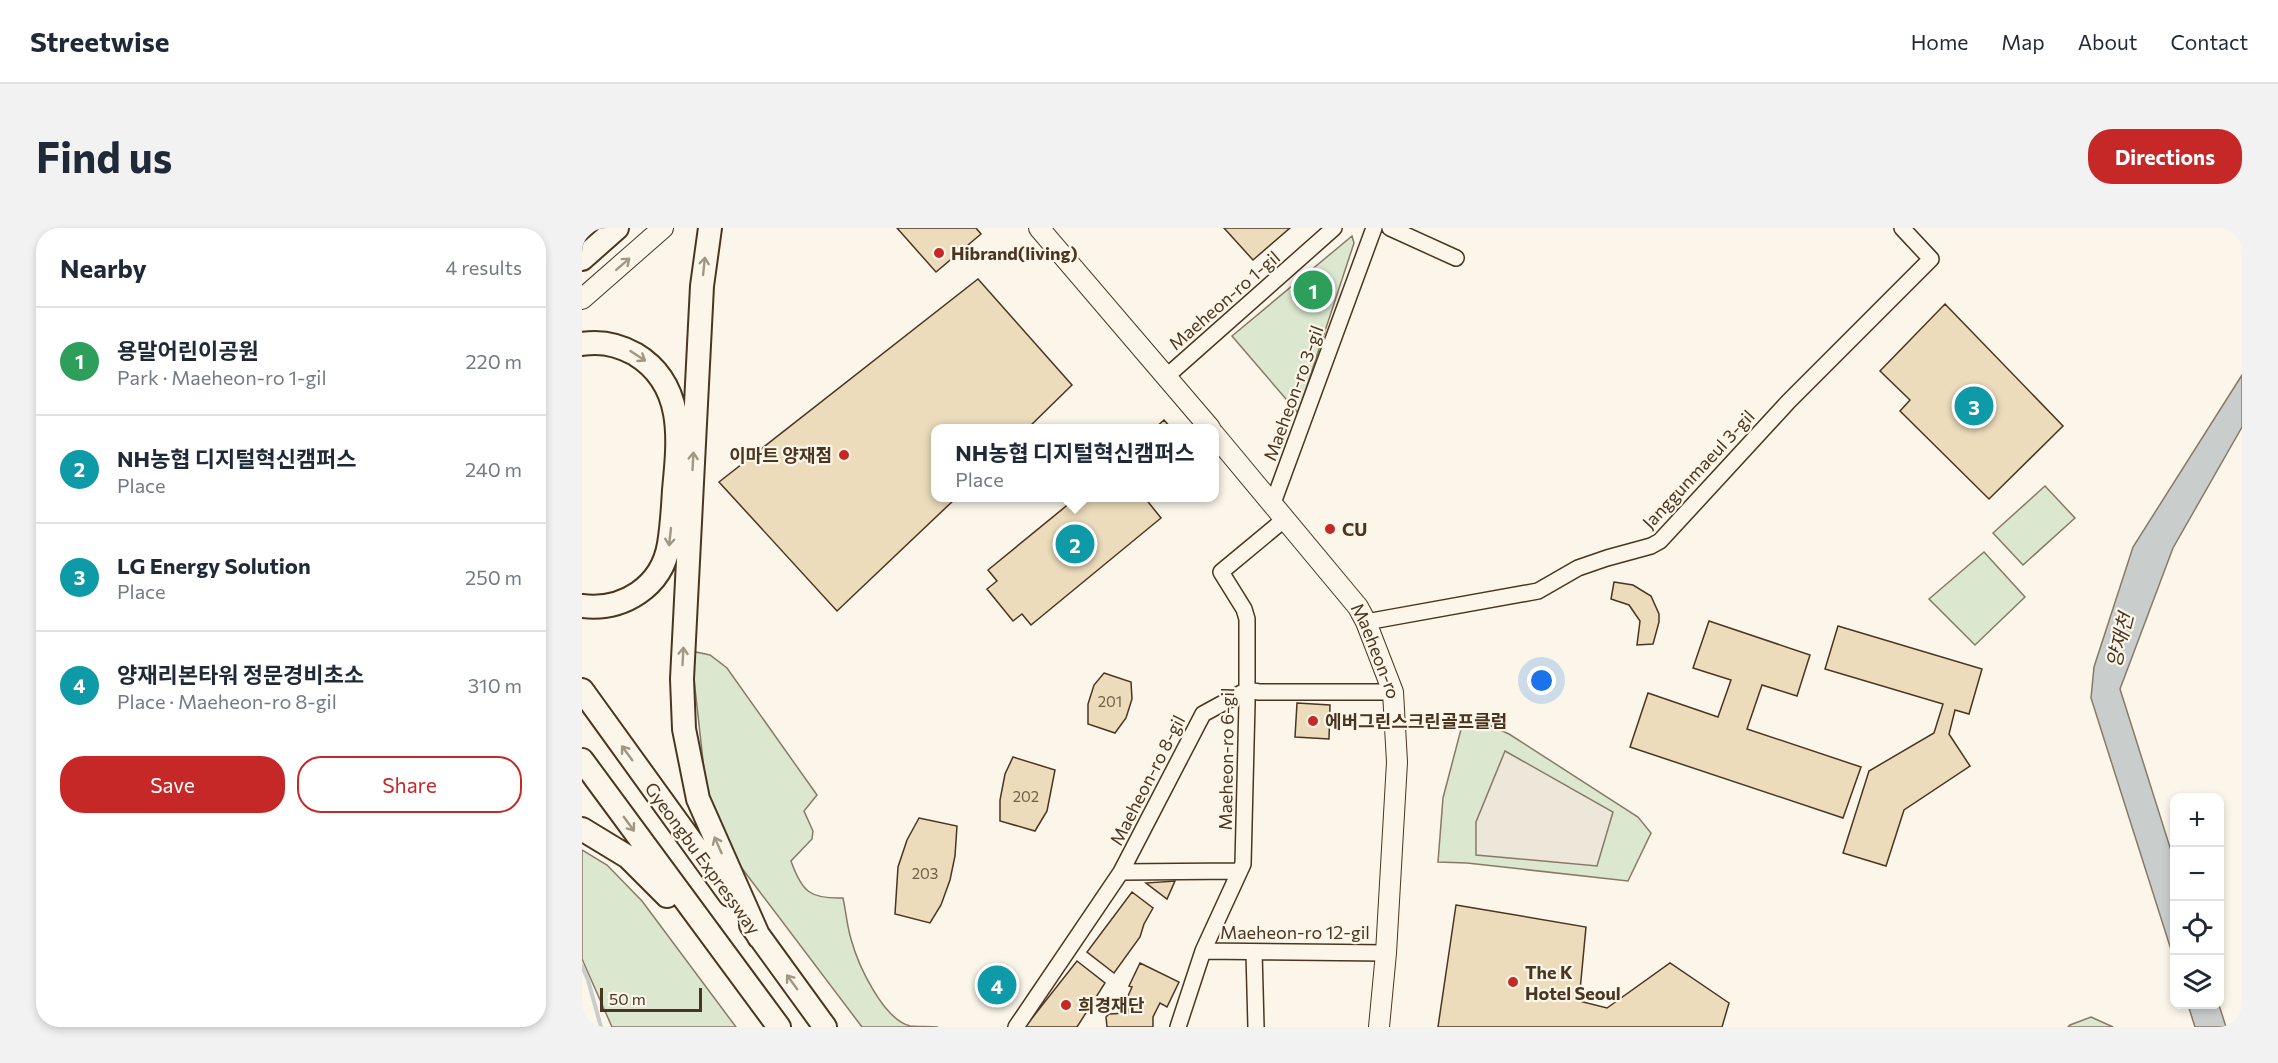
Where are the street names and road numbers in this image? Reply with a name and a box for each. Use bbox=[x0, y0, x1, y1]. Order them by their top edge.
street label: Maeheon-ro 1-gil bbox=[1164, 246, 1284, 354]
street label: Maeheon-ro 3-gil bbox=[1258, 322, 1328, 464]
street label: Janggunmaeul 3-gil bbox=[1637, 405, 1759, 533]
street label: Maeheon-ro bbox=[1347, 599, 1404, 700]
street label: Maeheon-ro 6-gil bbox=[1214, 687, 1238, 831]
street label: Maeheon-ro 8-gil bbox=[1105, 711, 1189, 849]
street label: Gyeongbu Expressway bbox=[640, 778, 766, 938]
street label: Maeheon-ro 12-gil bbox=[1220, 921, 1370, 943]

